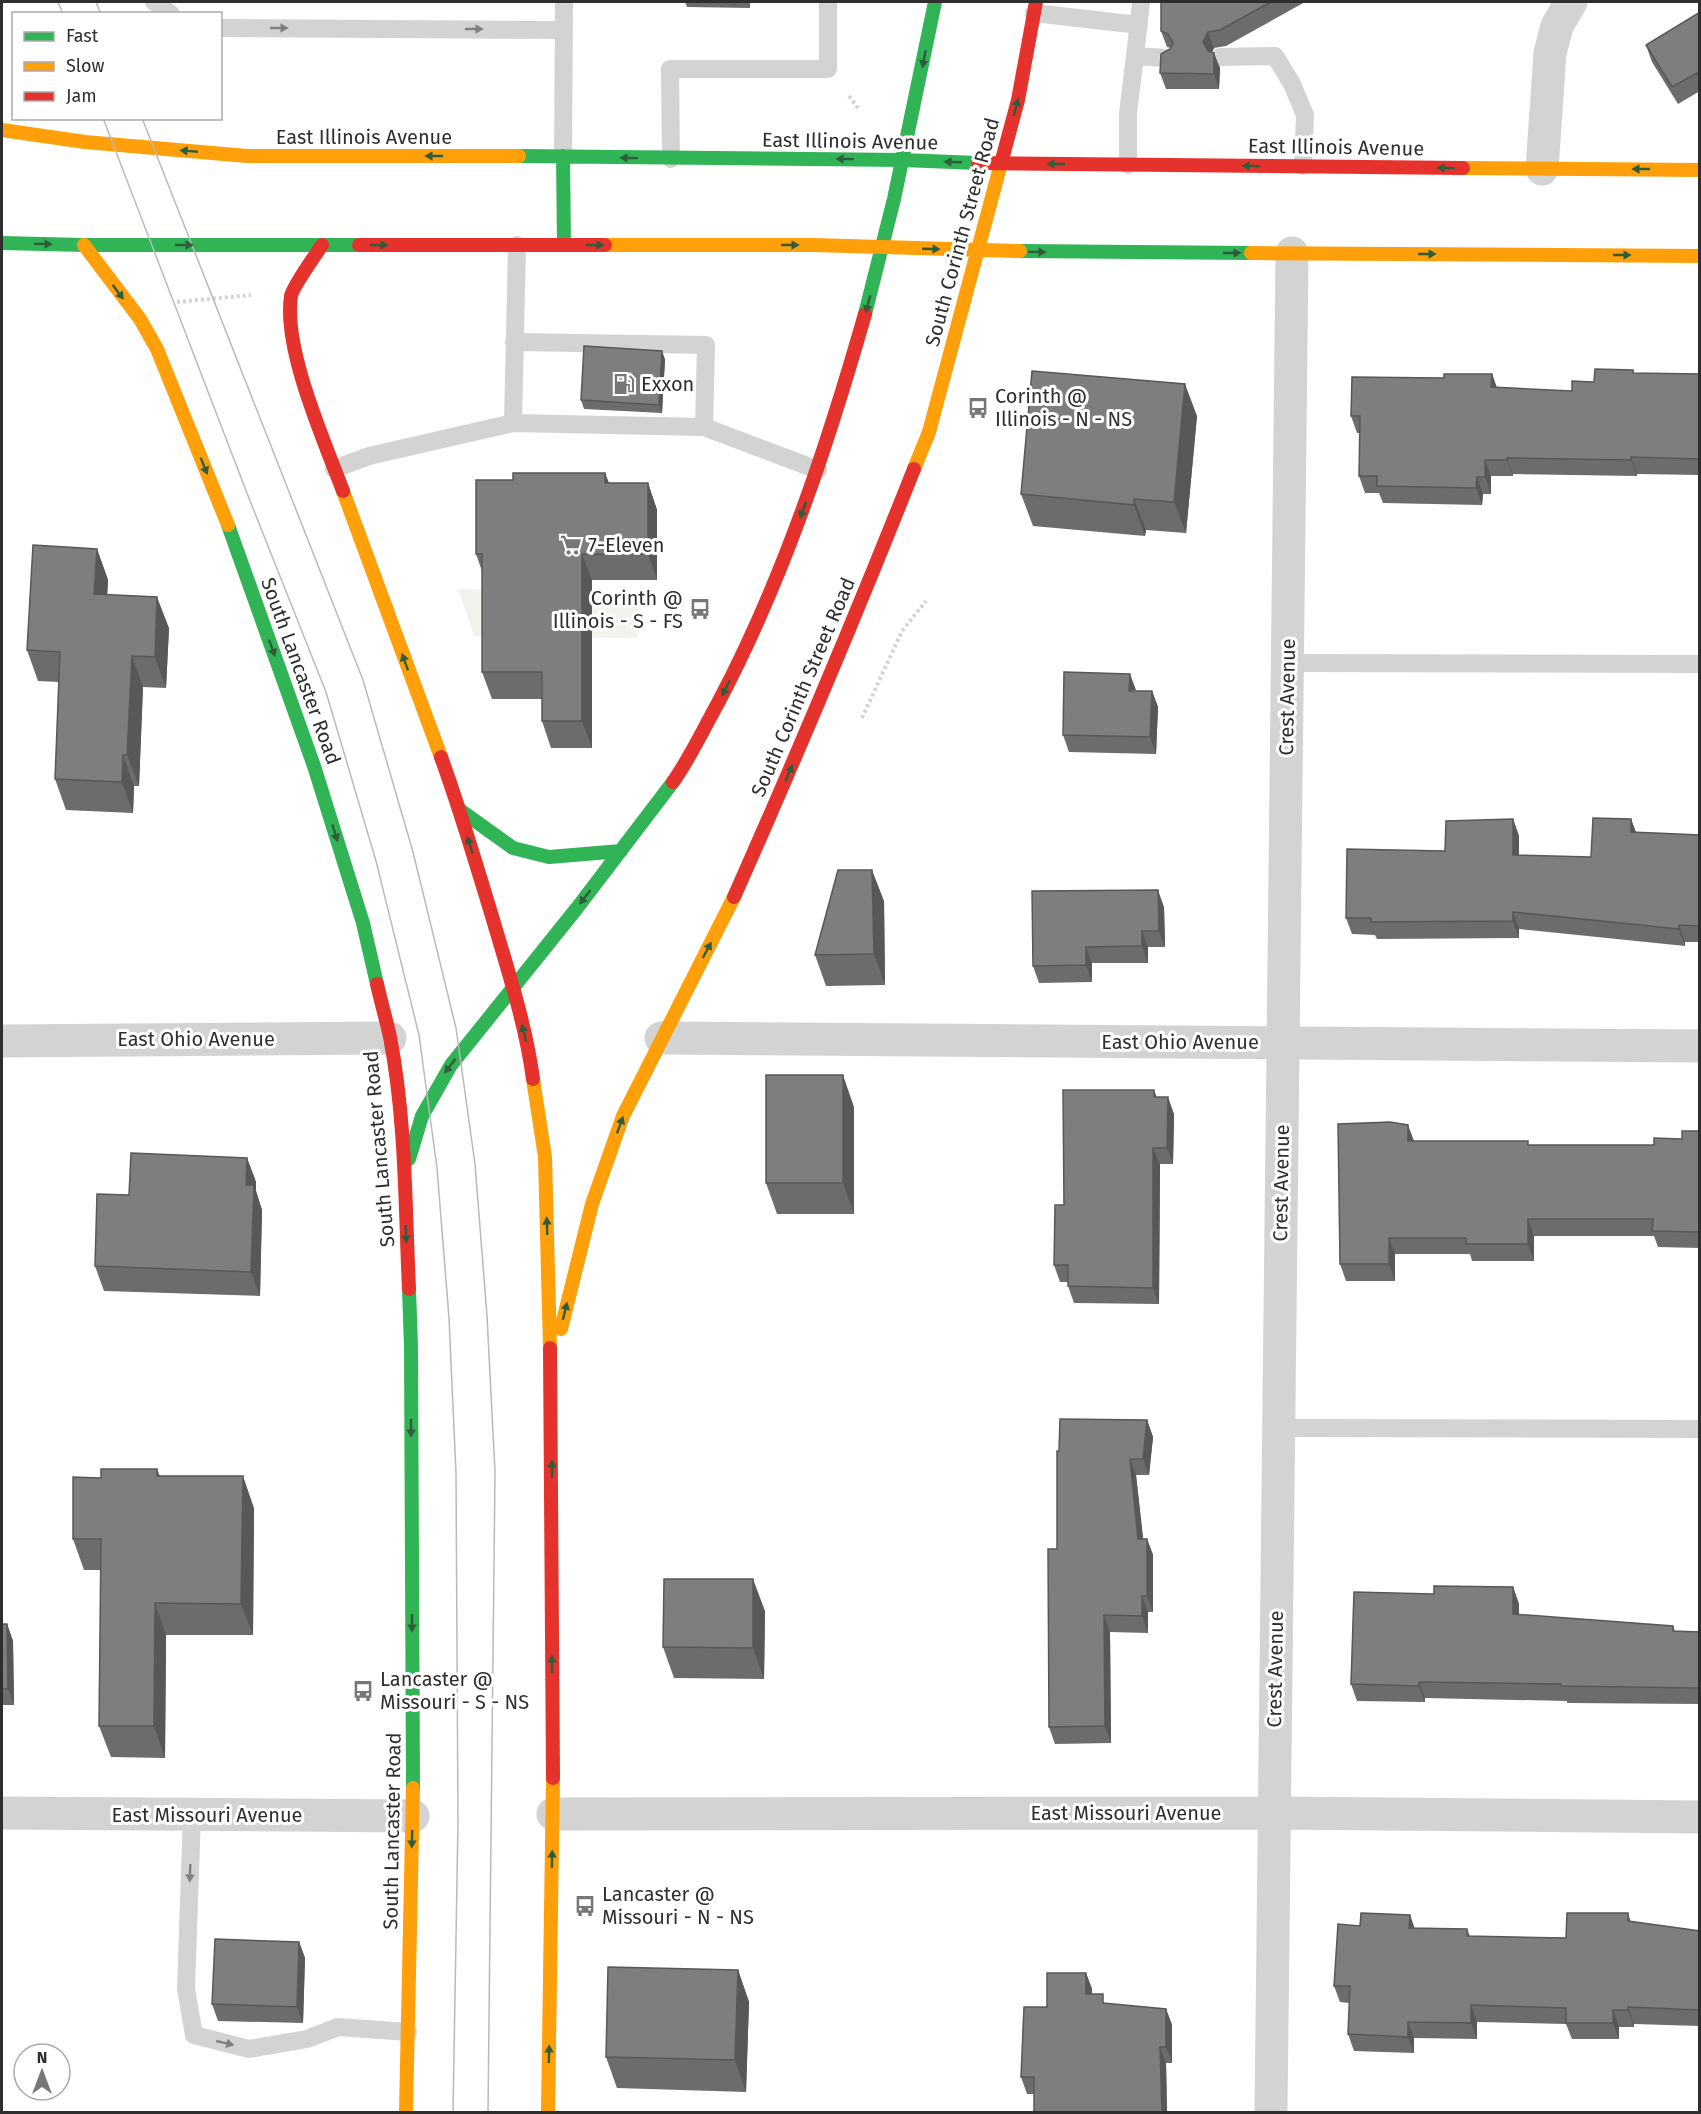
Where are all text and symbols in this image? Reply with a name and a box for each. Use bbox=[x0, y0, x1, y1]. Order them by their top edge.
legend bbox=[12, 12, 222, 120]
one-way arrow bbox=[269, 23, 288, 33]
text: Fast bbox=[66, 25, 99, 47]
one-way arrow bbox=[464, 25, 483, 34]
one-way arrow bbox=[919, 50, 928, 69]
text: Slow bbox=[66, 55, 105, 77]
text: Jam bbox=[66, 85, 97, 107]
one-way arrow bbox=[1012, 98, 1022, 116]
street label: South Corinth Street Road bbox=[920, 115, 1004, 349]
street label: East Illinois Avenue bbox=[276, 125, 452, 149]
street label: East Illinois Avenue bbox=[762, 127, 938, 155]
street label: East Illinois Avenue bbox=[1248, 133, 1424, 161]
one-way arrow bbox=[180, 146, 199, 156]
one-way arrow bbox=[424, 151, 443, 161]
one-way arrow bbox=[619, 153, 638, 162]
one-way arrow bbox=[835, 155, 854, 164]
one-way arrow bbox=[943, 157, 962, 167]
one-way arrow bbox=[1047, 159, 1066, 169]
one-way arrow bbox=[1242, 161, 1261, 171]
one-way arrow bbox=[1437, 163, 1456, 173]
one-way arrow bbox=[1632, 164, 1651, 174]
one-way arrow bbox=[33, 239, 52, 249]
one-way arrow bbox=[175, 240, 194, 250]
one-way arrow bbox=[370, 240, 389, 250]
one-way arrow bbox=[586, 240, 605, 250]
one-way arrow bbox=[781, 240, 800, 250]
one-way arrow bbox=[921, 244, 940, 253]
one-way arrow bbox=[1028, 247, 1047, 257]
one-way arrow bbox=[1223, 248, 1242, 258]
one-way arrow bbox=[1418, 249, 1437, 259]
one-way arrow bbox=[1613, 251, 1632, 260]
one-way arrow bbox=[112, 284, 124, 299]
one-way arrow bbox=[862, 294, 872, 313]
fuel station icon: Exxon bbox=[612, 372, 636, 396]
place label: Exxon bbox=[641, 372, 694, 396]
place label: Corinth @ Illinois - N - NS bbox=[995, 384, 1132, 431]
bus stop icon: Corinth @ Illinois - N - NS bbox=[966, 396, 990, 420]
one-way arrow bbox=[200, 457, 209, 475]
one-way arrow bbox=[798, 501, 808, 519]
supermarket icon: 7-Eleven bbox=[559, 533, 583, 557]
place label: 7-Eleven bbox=[588, 533, 664, 557]
street label: South Lancaster Road bbox=[256, 574, 346, 768]
street label: South Corinth Street Road bbox=[746, 574, 860, 800]
place label: Corinth @ Illinois - S - FS bbox=[553, 586, 683, 633]
bus stop icon: Corinth @ Illinois - S - FS bbox=[688, 597, 712, 621]
street label: Crest Avenue bbox=[1274, 638, 1300, 756]
one-way arrow bbox=[268, 639, 278, 657]
one-way arrow bbox=[399, 653, 409, 671]
one-way arrow bbox=[721, 680, 730, 697]
one-way arrow bbox=[784, 764, 794, 782]
one-way arrow bbox=[331, 824, 340, 842]
one-way arrow bbox=[465, 836, 474, 854]
one-way arrow bbox=[578, 889, 591, 905]
one-way arrow bbox=[702, 941, 712, 958]
one-way arrow bbox=[519, 1023, 529, 1042]
street label: East Ohio Avenue bbox=[117, 1027, 275, 1051]
street label: East Ohio Avenue bbox=[1101, 1030, 1259, 1054]
street label: South Lancaster Road bbox=[358, 1050, 400, 1248]
one-way arrow bbox=[445, 1059, 457, 1074]
one-way arrow bbox=[616, 1116, 626, 1134]
street label: Crest Avenue bbox=[1268, 1124, 1294, 1242]
one-way arrow bbox=[542, 1216, 552, 1235]
one-way arrow bbox=[402, 1224, 411, 1243]
one-way arrow bbox=[561, 1302, 571, 1321]
one-way arrow bbox=[406, 1419, 416, 1438]
one-way arrow bbox=[547, 1460, 557, 1479]
street label: Crest Avenue bbox=[1262, 1610, 1288, 1728]
one-way arrow bbox=[407, 1614, 417, 1633]
one-way arrow bbox=[547, 1655, 557, 1674]
place label: Lancaster @ Missouri - S - NS bbox=[380, 1667, 529, 1714]
bus stop icon: Lancaster @ Missouri - S - NS bbox=[351, 1679, 375, 1703]
street label: South Lancaster Road bbox=[378, 1732, 406, 1930]
street label: East Missouri Avenue bbox=[1030, 1801, 1222, 1825]
street label: East Missouri Avenue bbox=[111, 1803, 303, 1827]
one-way arrow bbox=[407, 1830, 417, 1849]
one-way arrow bbox=[547, 1850, 557, 1869]
one-way arrow bbox=[186, 1864, 195, 1883]
place label: Lancaster @ Missouri - N - NS bbox=[602, 1882, 754, 1929]
bus stop icon: Lancaster @ Missouri - N - NS bbox=[573, 1894, 597, 1918]
one-way arrow bbox=[216, 2038, 234, 2048]
north arrow bbox=[12, 2042, 72, 2102]
one-way arrow bbox=[544, 2045, 554, 2064]
text: N bbox=[37, 2048, 47, 2067]

